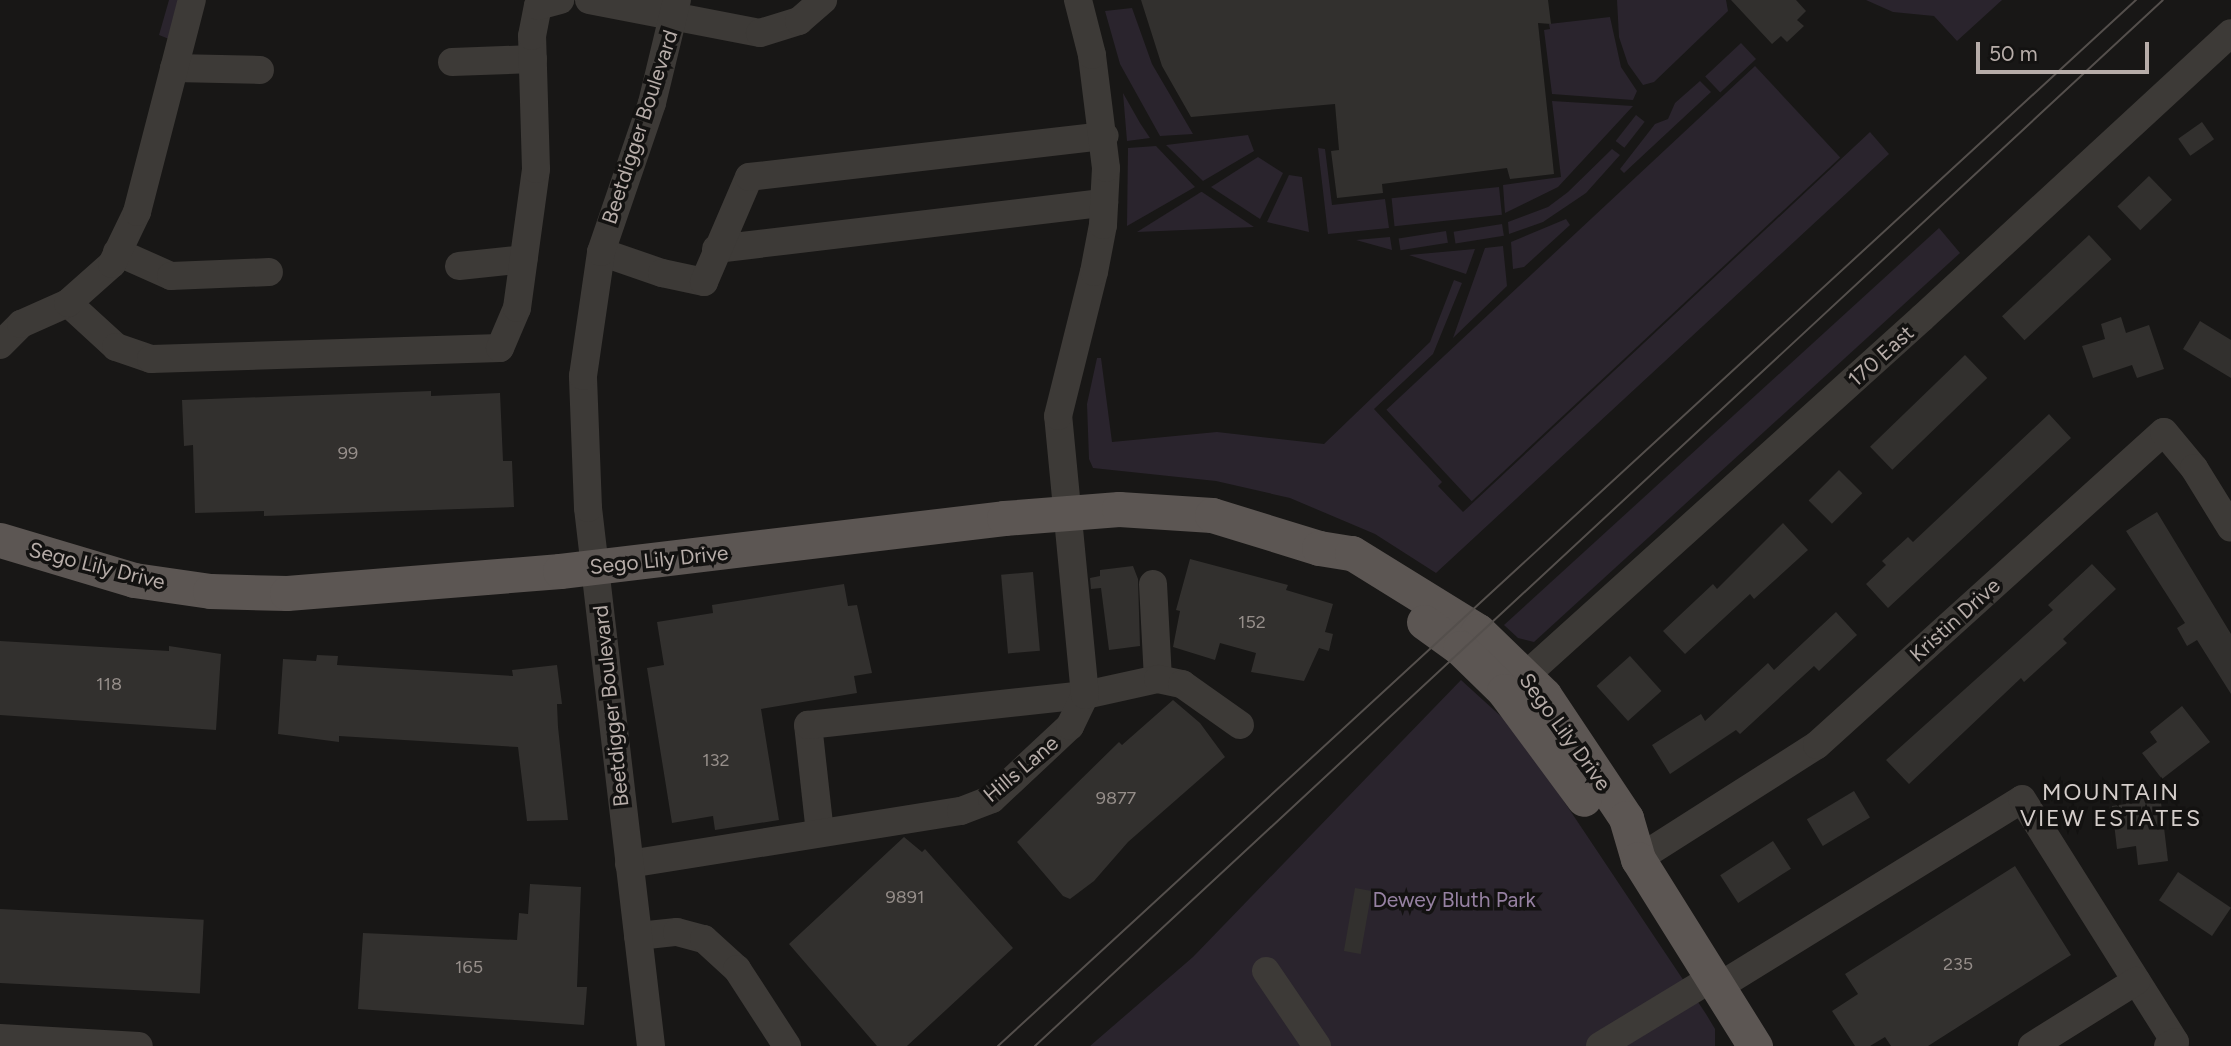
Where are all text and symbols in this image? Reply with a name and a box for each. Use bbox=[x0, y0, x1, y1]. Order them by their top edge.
street label: Beetdigger Boulevard bbox=[597, 27, 683, 227]
scale bar bbox=[1979, 28, 2152, 72]
text: 50 m bbox=[1989, 41, 2038, 66]
street label: 170 East bbox=[1843, 320, 1919, 392]
house number: 99 bbox=[338, 442, 358, 464]
street label: Sego Lily Drive bbox=[26, 537, 168, 595]
street label: Sego Lily Drive bbox=[588, 540, 730, 580]
street label: Kristin Drive bbox=[1905, 573, 2005, 667]
street label: Beetdigger Boulevard bbox=[588, 604, 634, 808]
house number: 152 bbox=[1238, 611, 1266, 633]
street label: Sego Lily Drive bbox=[1514, 668, 1616, 796]
house number: 118 bbox=[96, 673, 122, 695]
street label: Hills Lane bbox=[979, 731, 1063, 807]
house number: 132 bbox=[702, 749, 730, 771]
district label: MOUNTAIN VIEW ESTATES bbox=[2021, 778, 2201, 832]
house number: 9877 bbox=[1096, 787, 1136, 809]
house number: 9891 bbox=[886, 886, 924, 908]
park label: Dewey Bluth Park bbox=[1372, 887, 1536, 913]
house number: 235 bbox=[1943, 953, 1973, 975]
house number: 165 bbox=[455, 956, 483, 978]

